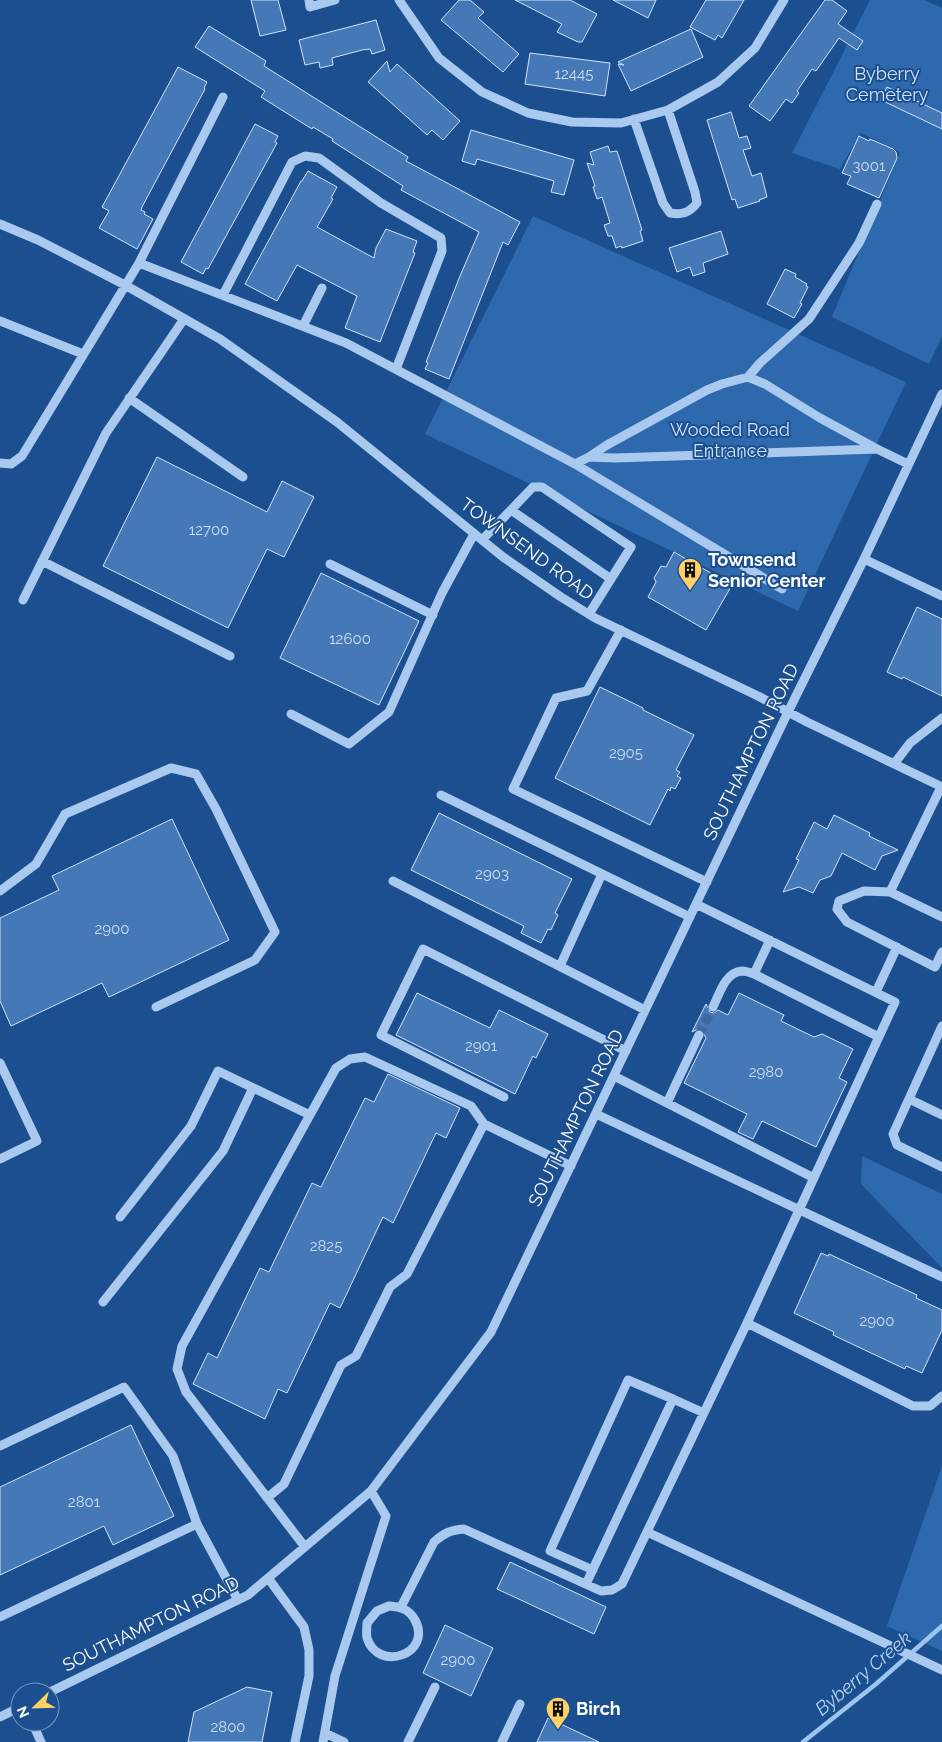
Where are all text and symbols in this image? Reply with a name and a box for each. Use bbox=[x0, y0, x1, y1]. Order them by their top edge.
park label: Byberry Cemetery bbox=[846, 63, 928, 105]
house number: 12445 bbox=[555, 65, 593, 83]
house number: 3001 bbox=[853, 157, 886, 175]
park label: Wooded Road Entrance bbox=[670, 419, 790, 461]
street label: TOWNSEND ROAD bbox=[457, 493, 598, 604]
house number: 12700 bbox=[189, 521, 229, 539]
place label: Townsend Senior Center bbox=[708, 549, 826, 591]
building icon: Townsend Senior Center bbox=[677, 557, 703, 591]
house number: 12600 bbox=[329, 630, 371, 648]
street label: SOUTHAMPTON ROAD bbox=[699, 660, 803, 843]
house number: 2905 bbox=[609, 744, 643, 762]
house number: 2903 bbox=[475, 865, 509, 883]
house number: 2900 bbox=[95, 920, 129, 938]
street label: SOUTHAMPTON ROAD bbox=[524, 1026, 628, 1209]
house number: 2901 bbox=[465, 1037, 498, 1055]
house number: 2980 bbox=[749, 1063, 783, 1081]
house number: 2825 bbox=[310, 1237, 342, 1255]
house number: 2900 bbox=[860, 1312, 894, 1330]
house number: 2801 bbox=[68, 1493, 101, 1511]
street label: SOUTHAMPTON ROAD bbox=[59, 1572, 243, 1675]
water label: Byberry Creek bbox=[811, 1626, 915, 1720]
house number: 2900 bbox=[441, 1651, 475, 1669]
north arrow bbox=[10, 1682, 60, 1732]
building icon: Birch bbox=[545, 1696, 571, 1730]
place label: Birch bbox=[576, 1698, 621, 1719]
text: N bbox=[14, 1704, 32, 1720]
house number: 2800 bbox=[210, 1718, 246, 1736]

